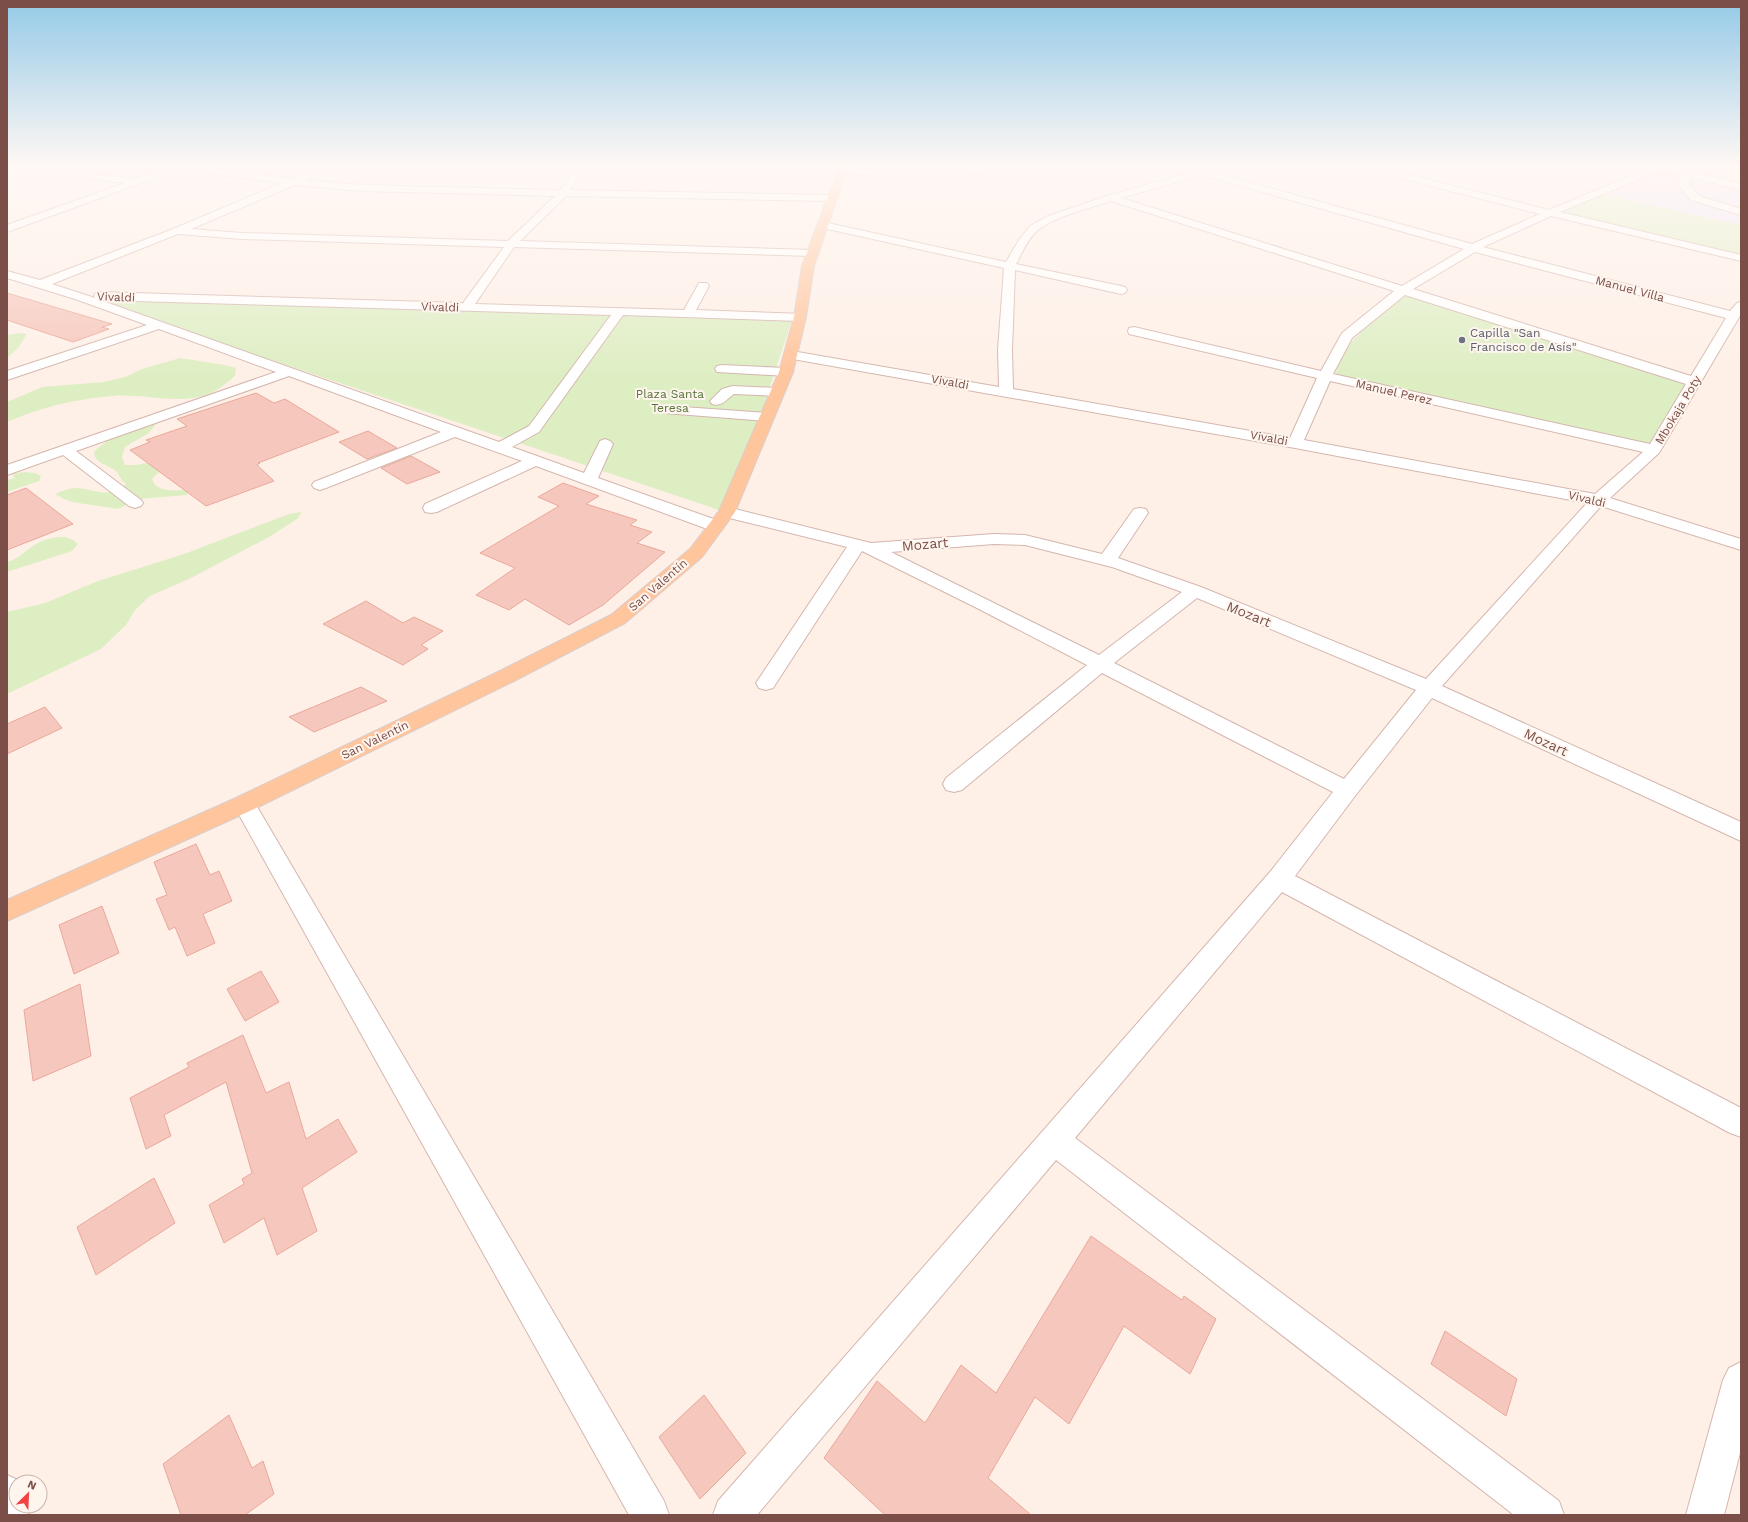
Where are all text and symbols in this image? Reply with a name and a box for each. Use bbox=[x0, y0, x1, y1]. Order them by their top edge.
street label: Manuel Villa bbox=[1594, 273, 1666, 305]
street label: Vivaldi bbox=[97, 289, 135, 305]
street label: Vivaldi bbox=[421, 299, 459, 315]
place label: Capilla "San Francisco de Asís" bbox=[1470, 326, 1577, 354]
marker: Capilla "San Francisco de Asís" bbox=[1457, 335, 1467, 345]
street label: Vivaldi bbox=[930, 372, 970, 392]
street label: Mbokaja Poty bbox=[1652, 372, 1704, 447]
street label: Manuel Perez bbox=[1354, 376, 1434, 408]
park label: Plaza Santa Teresa bbox=[636, 387, 704, 415]
street label: Vivaldi bbox=[1249, 428, 1289, 448]
street label: Vivaldi bbox=[1567, 488, 1607, 510]
street label: Mozart bbox=[901, 534, 949, 554]
street label: San Valentín bbox=[626, 556, 690, 614]
street label: Mozart bbox=[1224, 598, 1274, 630]
street label: San Valentín bbox=[339, 718, 411, 762]
street label: Mozart bbox=[1521, 725, 1571, 759]
north arrow bbox=[8, 1474, 48, 1514]
text: N bbox=[25, 1478, 38, 1493]

